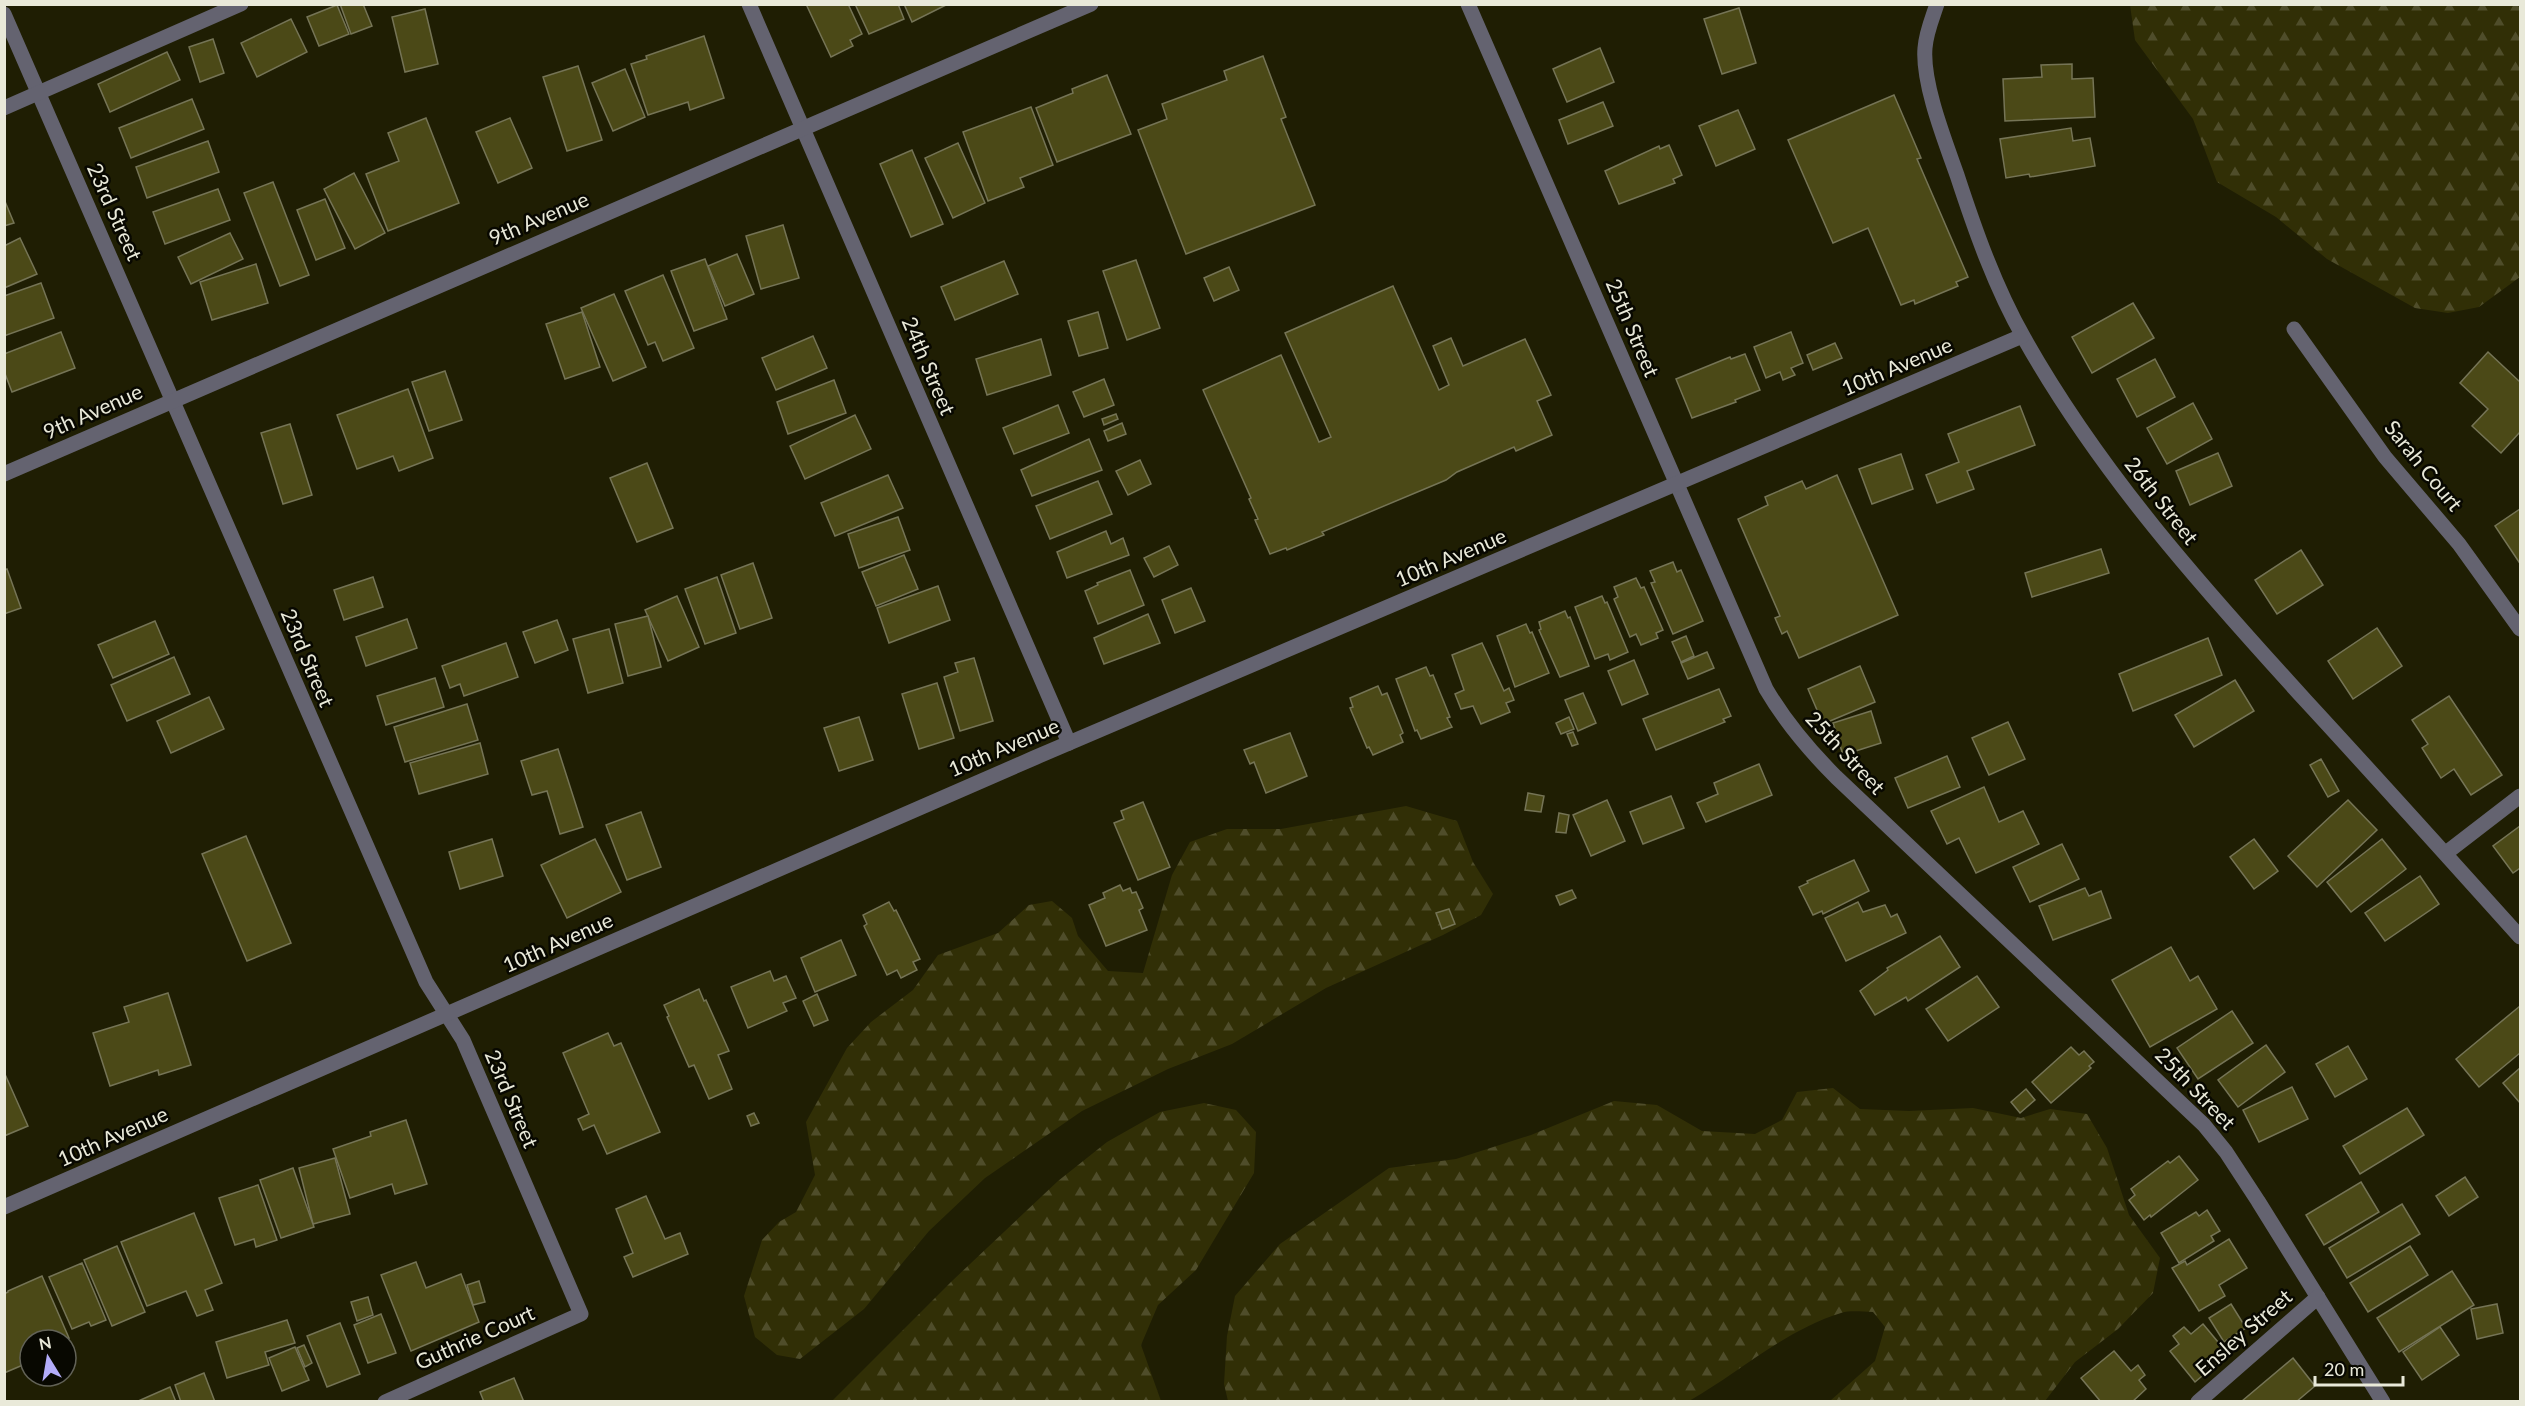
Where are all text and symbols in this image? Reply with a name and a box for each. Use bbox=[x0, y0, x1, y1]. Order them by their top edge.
street label: 23rd Street bbox=[83, 159, 148, 264]
street label: 9th Avenue bbox=[485, 185, 592, 250]
street label: 25th Street bbox=[1602, 275, 1665, 381]
street label: 24th Street bbox=[898, 313, 961, 419]
street label: 10th Avenue bbox=[1837, 331, 1956, 400]
street label: 9th Avenue bbox=[39, 378, 146, 444]
street label: Sarah Court bbox=[2380, 415, 2469, 516]
street label: 26th Street bbox=[2120, 451, 2204, 549]
street label: 10th Avenue bbox=[1391, 522, 1510, 591]
street label: 23rd Street bbox=[277, 605, 340, 711]
street label: 25th Street bbox=[1801, 705, 1891, 799]
street label: 10th Avenue bbox=[944, 712, 1063, 781]
street label: 10th Avenue bbox=[498, 906, 616, 977]
street label: 25th Street bbox=[2151, 1042, 2242, 1134]
street label: 23rd Street bbox=[481, 1046, 544, 1152]
street label: 10th Avenue bbox=[53, 1100, 171, 1171]
street label: Ensley Street bbox=[2190, 1283, 2297, 1380]
street label: Guthrie Court bbox=[411, 1299, 538, 1374]
north arrow bbox=[18, 1328, 78, 1388]
text: N bbox=[37, 1332, 53, 1353]
scale bar bbox=[2315, 1349, 2404, 1387]
text: 20 m bbox=[2324, 1358, 2364, 1380]

